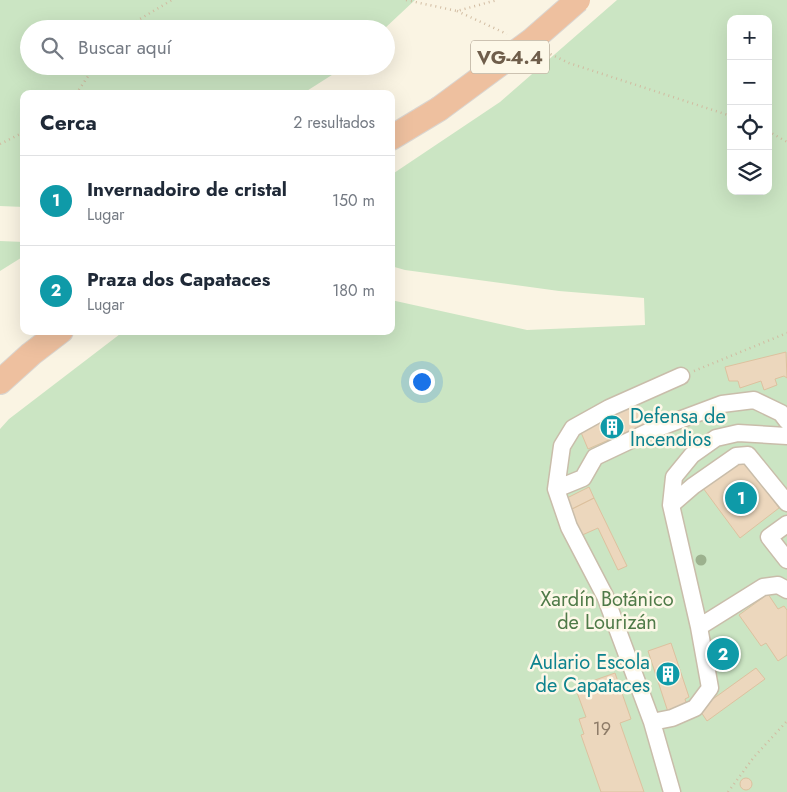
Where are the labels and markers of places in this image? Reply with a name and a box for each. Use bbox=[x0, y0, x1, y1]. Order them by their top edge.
place label: Defensa de Incendios bbox=[630, 402, 726, 454]
building icon: Defensa de Incendios bbox=[599, 414, 625, 440]
pin: 1 bbox=[725, 479, 757, 517]
pin: 2 bbox=[707, 635, 739, 673]
place label: Aulario Escola de Capataces bbox=[530, 648, 650, 700]
building icon: Aulario Escola de Capataces bbox=[655, 661, 681, 687]

